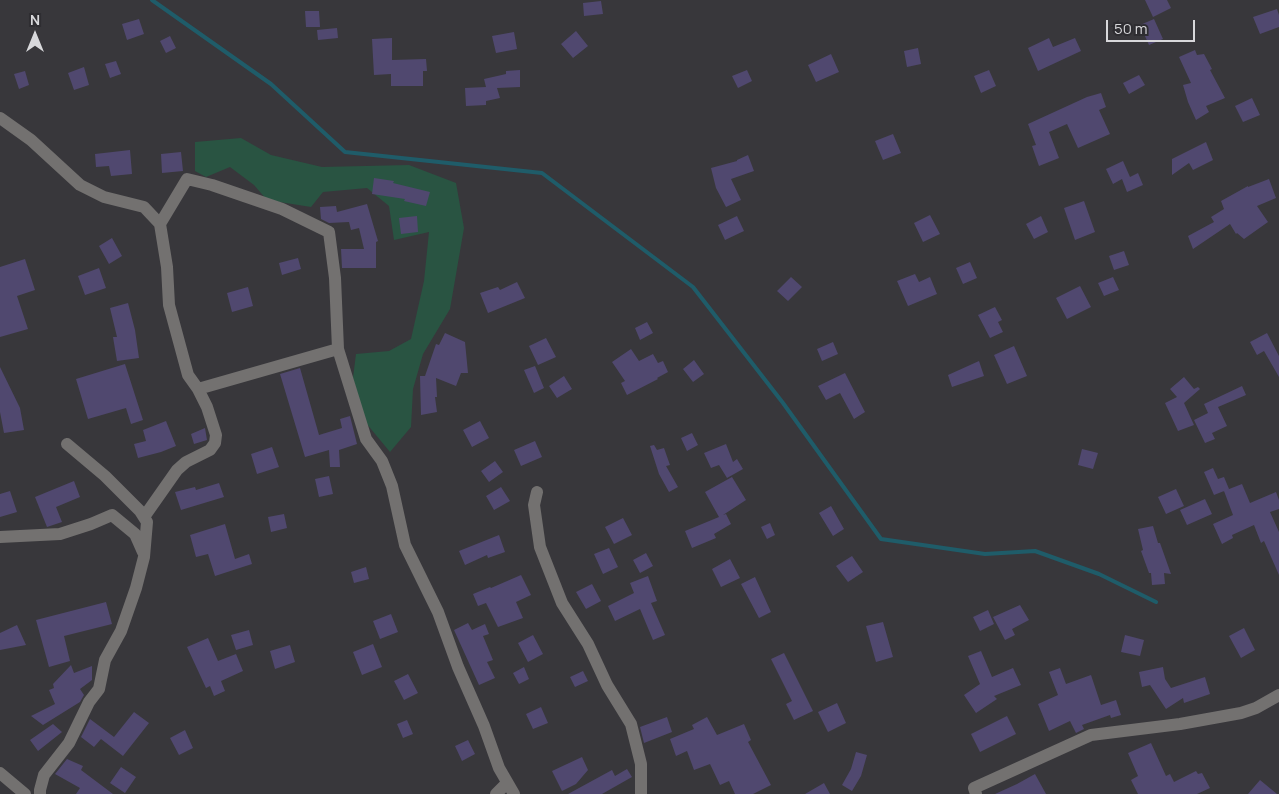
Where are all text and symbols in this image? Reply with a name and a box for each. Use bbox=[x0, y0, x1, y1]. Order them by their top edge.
north arrow bbox=[10, 10, 60, 60]
text: N bbox=[30, 10, 40, 29]
scale bar bbox=[1109, 10, 1198, 42]
text: 50 m bbox=[1114, 18, 1148, 39]

